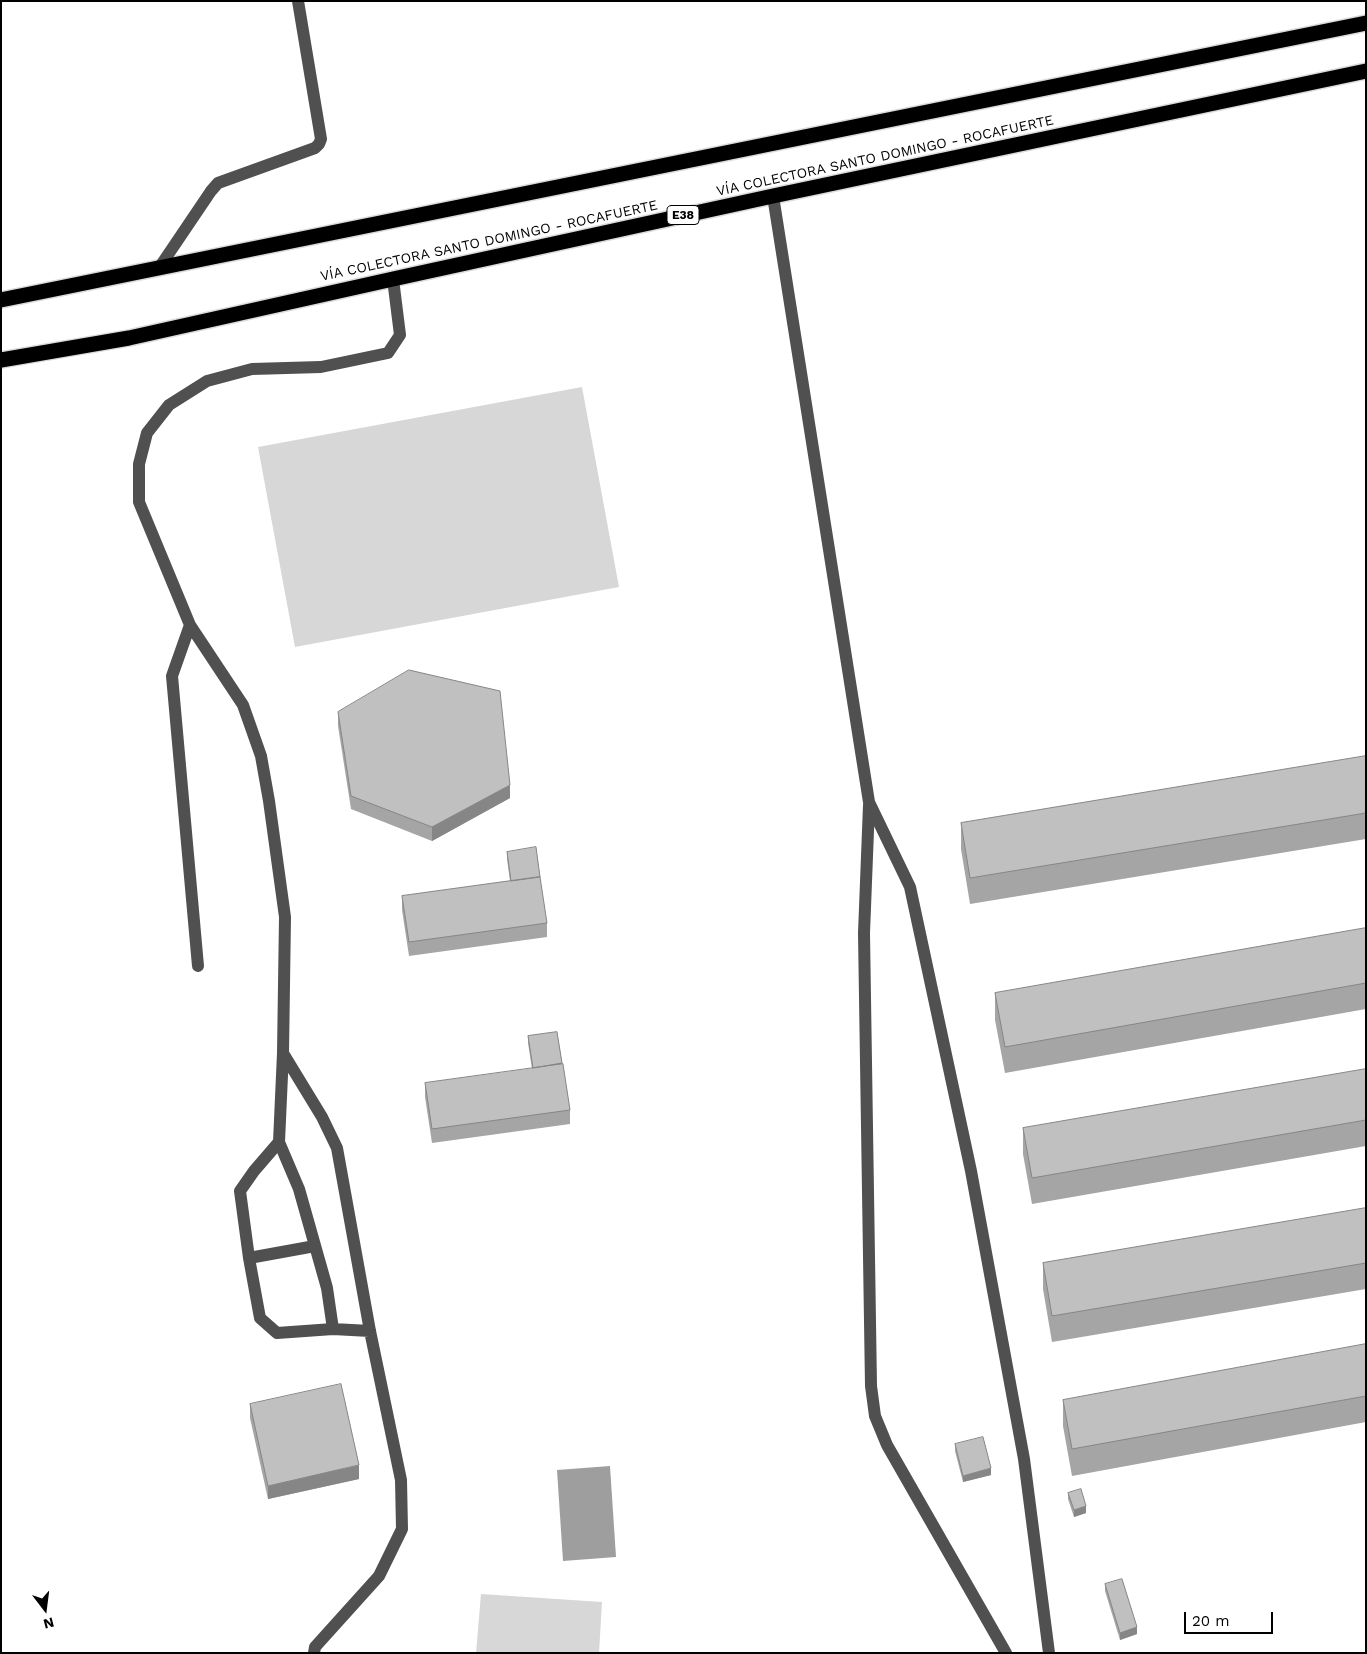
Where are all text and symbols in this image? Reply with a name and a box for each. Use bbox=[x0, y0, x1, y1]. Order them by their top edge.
street label: VÍA COLECTORA SANTO DOMINGO - ROCAFUERTE bbox=[715, 112, 1055, 200]
street label: VÍA COLECTORA SANTO DOMINGO - ROCAFUERTE bbox=[319, 197, 659, 285]
road number: E38 bbox=[667, 206, 699, 224]
north arrow bbox=[20, 1584, 70, 1634]
scale bar bbox=[1187, 1602, 1276, 1634]
text: 20 m bbox=[1192, 1612, 1230, 1630]
text: N bbox=[42, 1614, 56, 1633]

